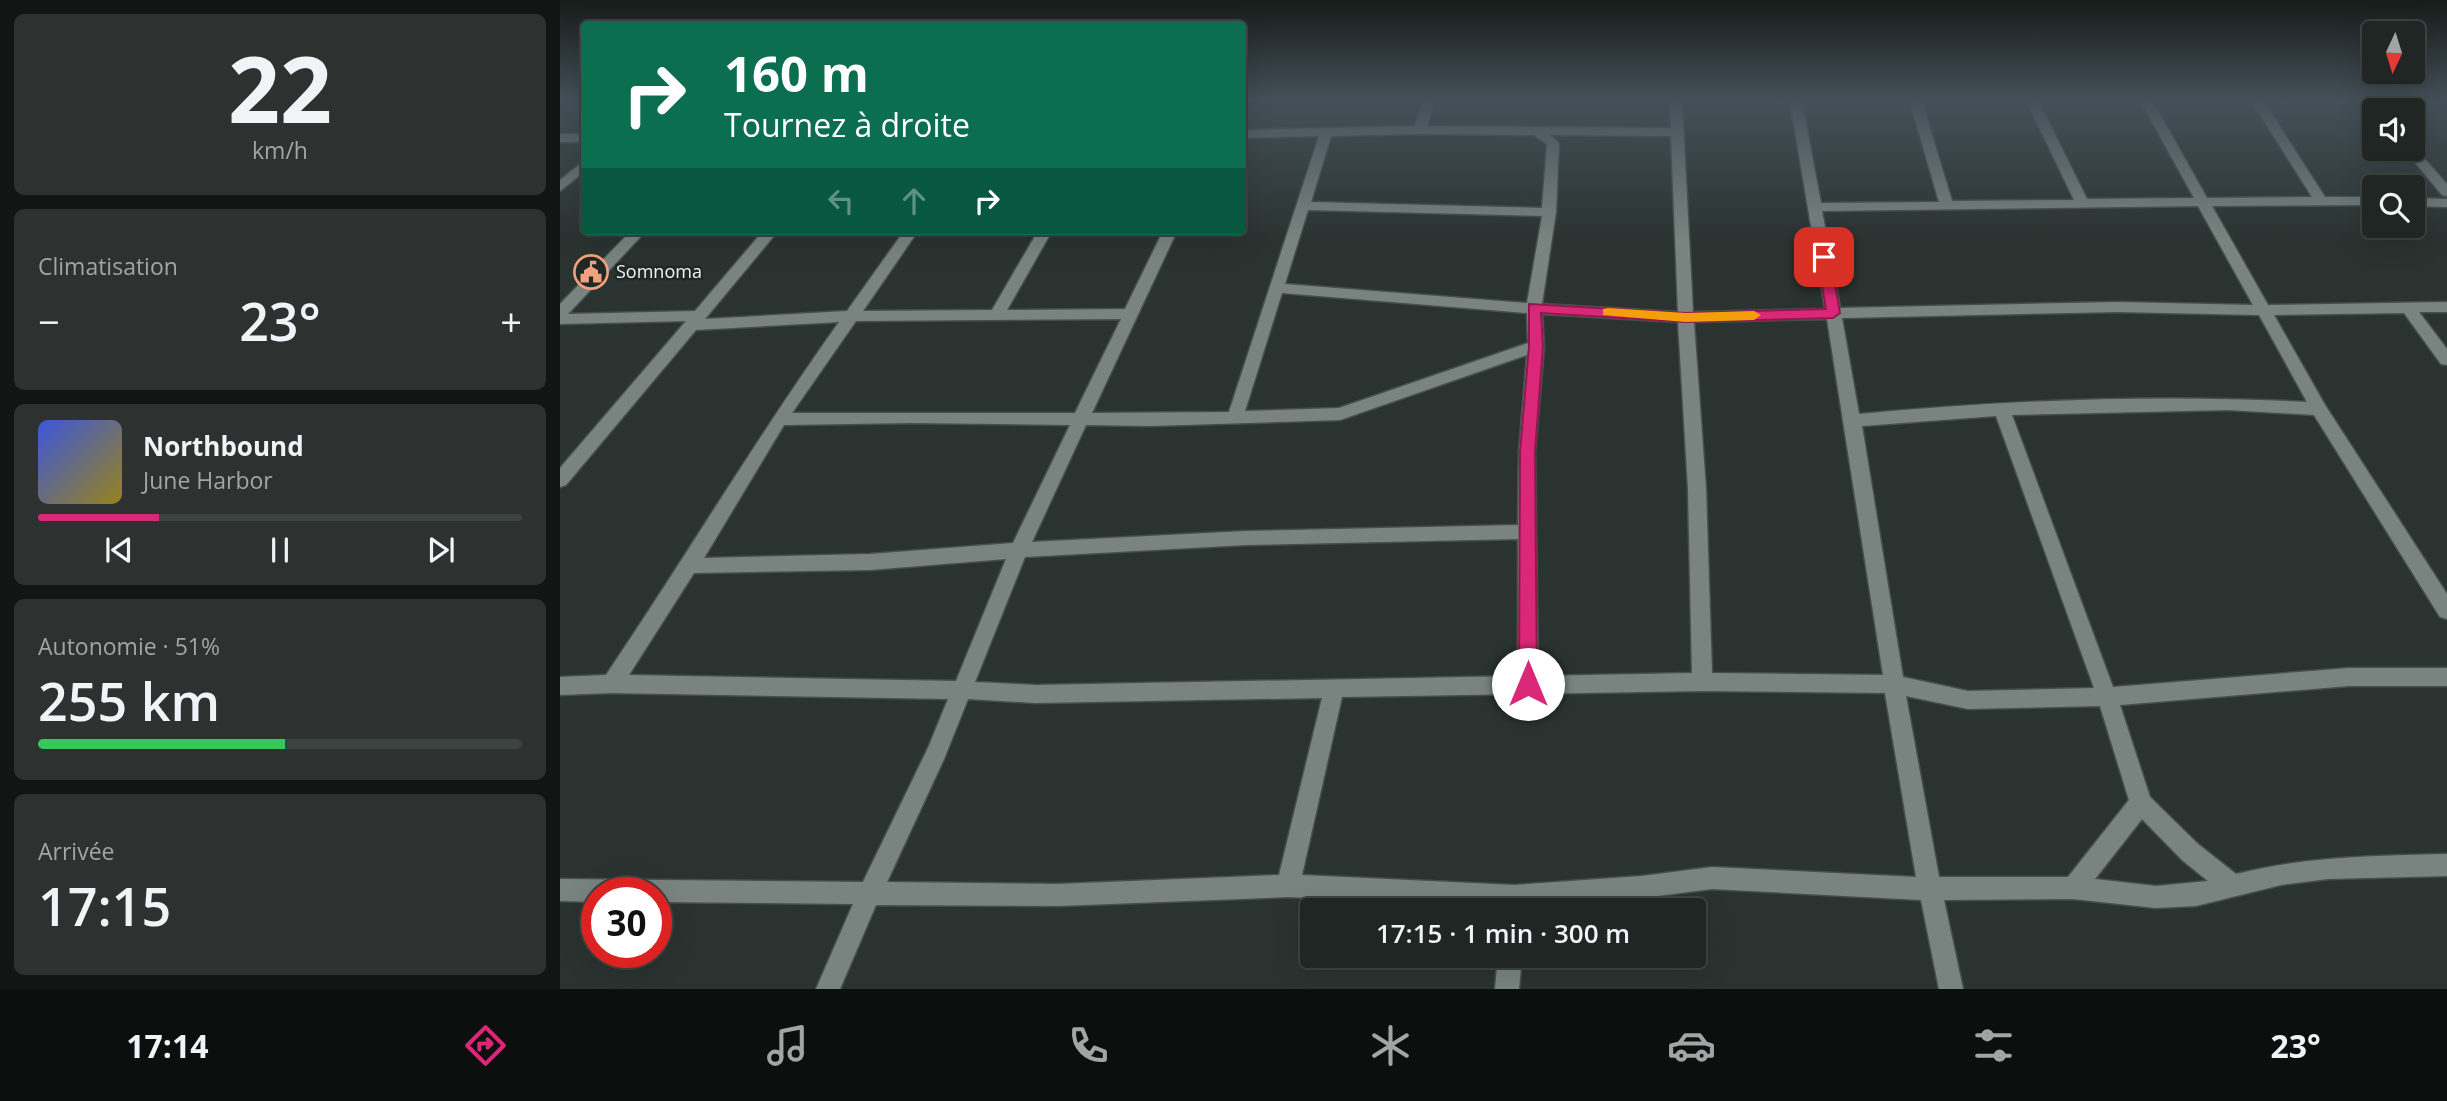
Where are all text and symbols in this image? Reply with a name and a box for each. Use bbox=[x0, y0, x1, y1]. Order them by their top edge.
north arrow bbox=[2362, 21, 2426, 84]
map controls bbox=[2362, 21, 2425, 238]
text: 22 bbox=[228, 26, 332, 150]
text: 160 m bbox=[724, 40, 869, 106]
icon: right bbox=[609, 49, 700, 140]
button: sound bbox=[2362, 98, 2425, 161]
text: Tournez à droite bbox=[724, 103, 970, 146]
text: km/h bbox=[252, 134, 308, 166]
button: search bbox=[2362, 175, 2425, 238]
icon: left bbox=[822, 182, 860, 220]
icon: ahead bbox=[895, 182, 933, 220]
icon: right bbox=[968, 182, 1006, 220]
pin bbox=[1794, 227, 1854, 287]
icon: arrive bbox=[1805, 238, 1843, 276]
text: Climatisation bbox=[38, 250, 178, 282]
public building icon: Somnoma bbox=[572, 253, 610, 291]
place label: Somnoma bbox=[616, 259, 702, 283]
text: 23° bbox=[239, 285, 321, 356]
text: − bbox=[38, 295, 60, 347]
text: + bbox=[500, 295, 522, 347]
text: Northbound bbox=[143, 428, 304, 464]
text: June Harbor bbox=[143, 464, 273, 496]
icon: previous bbox=[100, 531, 138, 569]
icon: pause bbox=[261, 531, 299, 569]
icon: next bbox=[422, 531, 460, 569]
text: Autonomie · 51% bbox=[38, 630, 220, 662]
position arrow bbox=[1491, 647, 1565, 721]
text: 255 km bbox=[38, 665, 220, 736]
text: Arrivée bbox=[38, 835, 114, 867]
text: 17:15 bbox=[38, 870, 171, 941]
speed limit sign: 30 bbox=[581, 877, 672, 968]
text: 17:15 · 1 min · 300 m bbox=[1376, 915, 1630, 951]
icon: directions bbox=[461, 1021, 510, 1070]
icon: music bbox=[763, 1021, 812, 1070]
icon: phone bbox=[1064, 1021, 1113, 1070]
icon: climate bbox=[1366, 1021, 1415, 1070]
icon: car bbox=[1667, 1021, 1716, 1070]
icon: filters bbox=[1969, 1021, 2018, 1070]
text: 17:14 bbox=[126, 1024, 209, 1067]
text: 23° bbox=[2270, 1024, 2321, 1067]

